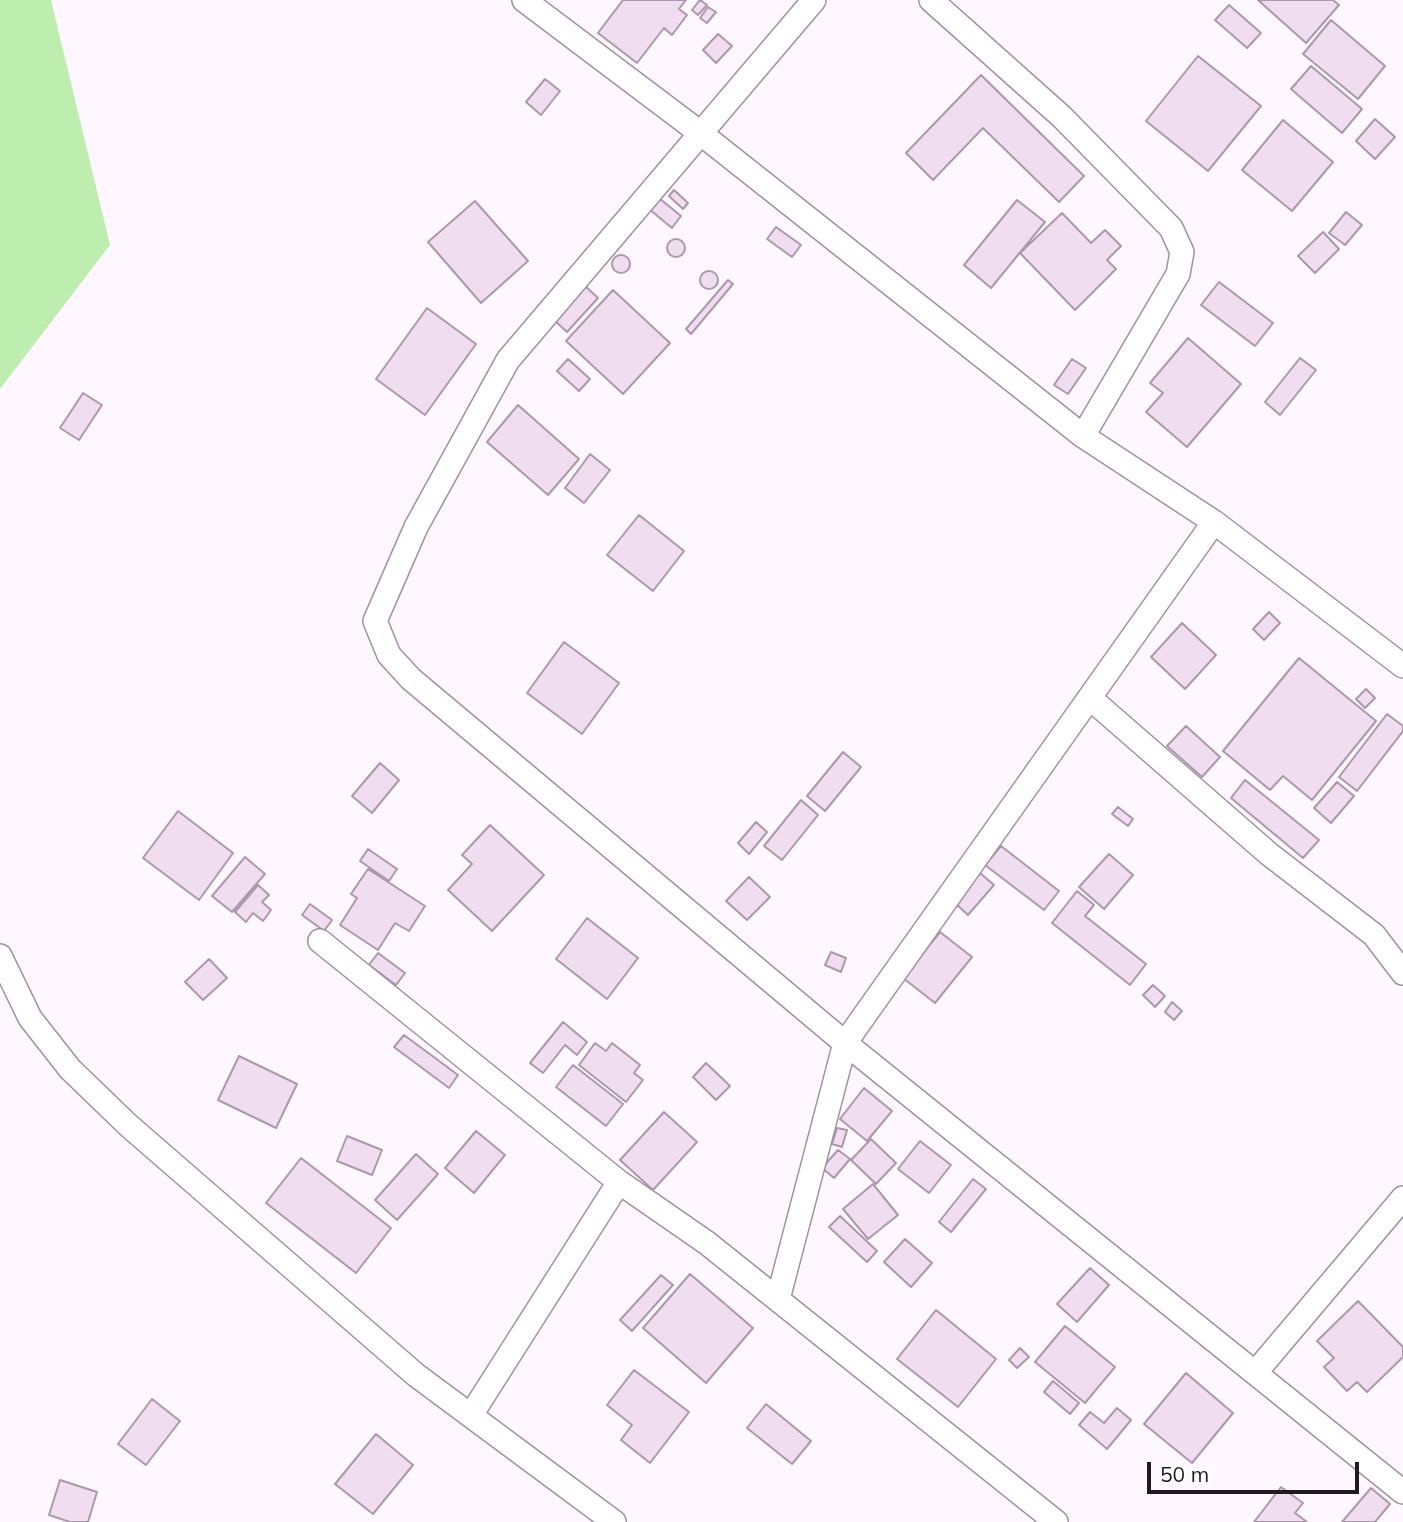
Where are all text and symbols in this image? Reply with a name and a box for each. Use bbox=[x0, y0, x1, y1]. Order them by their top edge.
scale bar bbox=[1151, 1448, 1363, 1492]
text: 50 m bbox=[1160, 1461, 1209, 1487]

